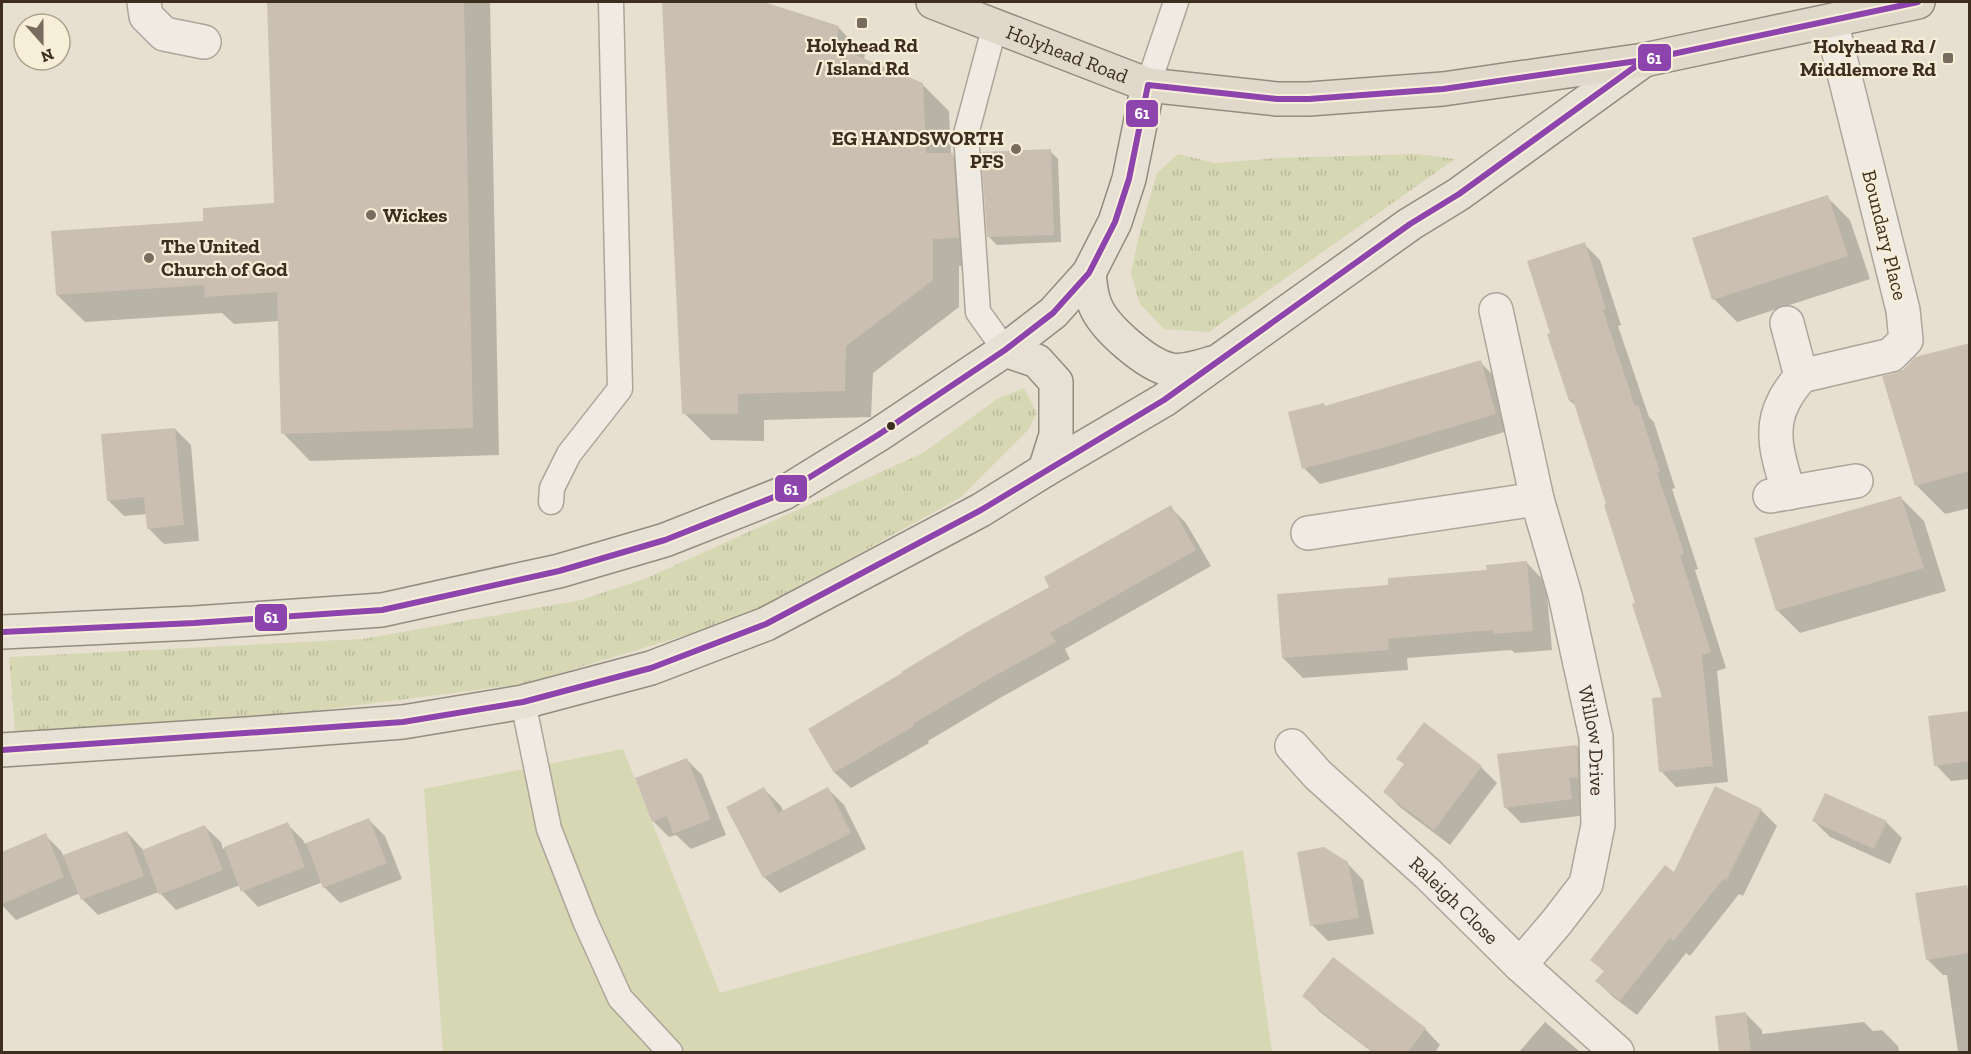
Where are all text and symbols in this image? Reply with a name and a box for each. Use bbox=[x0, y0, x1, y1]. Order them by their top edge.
north arrow bbox=[12, 12, 72, 72]
marker: Holyhead Rd / Island Rd bbox=[855, 16, 869, 30]
street label: Holyhead Road bbox=[1003, 19, 1132, 88]
place label: Holyhead Rd / Island Rd bbox=[806, 33, 918, 80]
place label: Holyhead Rd / Middlemore Rd bbox=[1800, 34, 1937, 81]
line badge: 61 bbox=[1637, 43, 1672, 72]
text: N bbox=[38, 44, 56, 67]
text: 61 bbox=[1646, 49, 1662, 68]
marker: Holyhead Rd / Middlemore Rd bbox=[1941, 51, 1955, 65]
line badge: 61 bbox=[1125, 99, 1159, 128]
text: 61 bbox=[1134, 104, 1150, 123]
place label: EG HANDSWORTH PFS bbox=[832, 126, 1004, 173]
marker: EG HANDSWORTH PFS bbox=[1009, 142, 1023, 156]
street label: Boundary Place bbox=[1857, 167, 1913, 303]
place label: Wickes bbox=[383, 203, 447, 227]
marker: Wickes bbox=[364, 208, 378, 222]
place label: The United Church of God bbox=[161, 234, 288, 281]
marker: The United Church of God bbox=[142, 251, 156, 265]
unlabelled marker bbox=[885, 420, 897, 432]
line badge: 61 bbox=[774, 474, 808, 503]
text: 61 bbox=[783, 480, 799, 499]
line badge: 61 bbox=[254, 603, 288, 632]
text: 61 bbox=[263, 608, 279, 627]
street label: Willow Drive bbox=[1573, 683, 1610, 796]
street label: Raleigh Close bbox=[1405, 851, 1504, 949]

